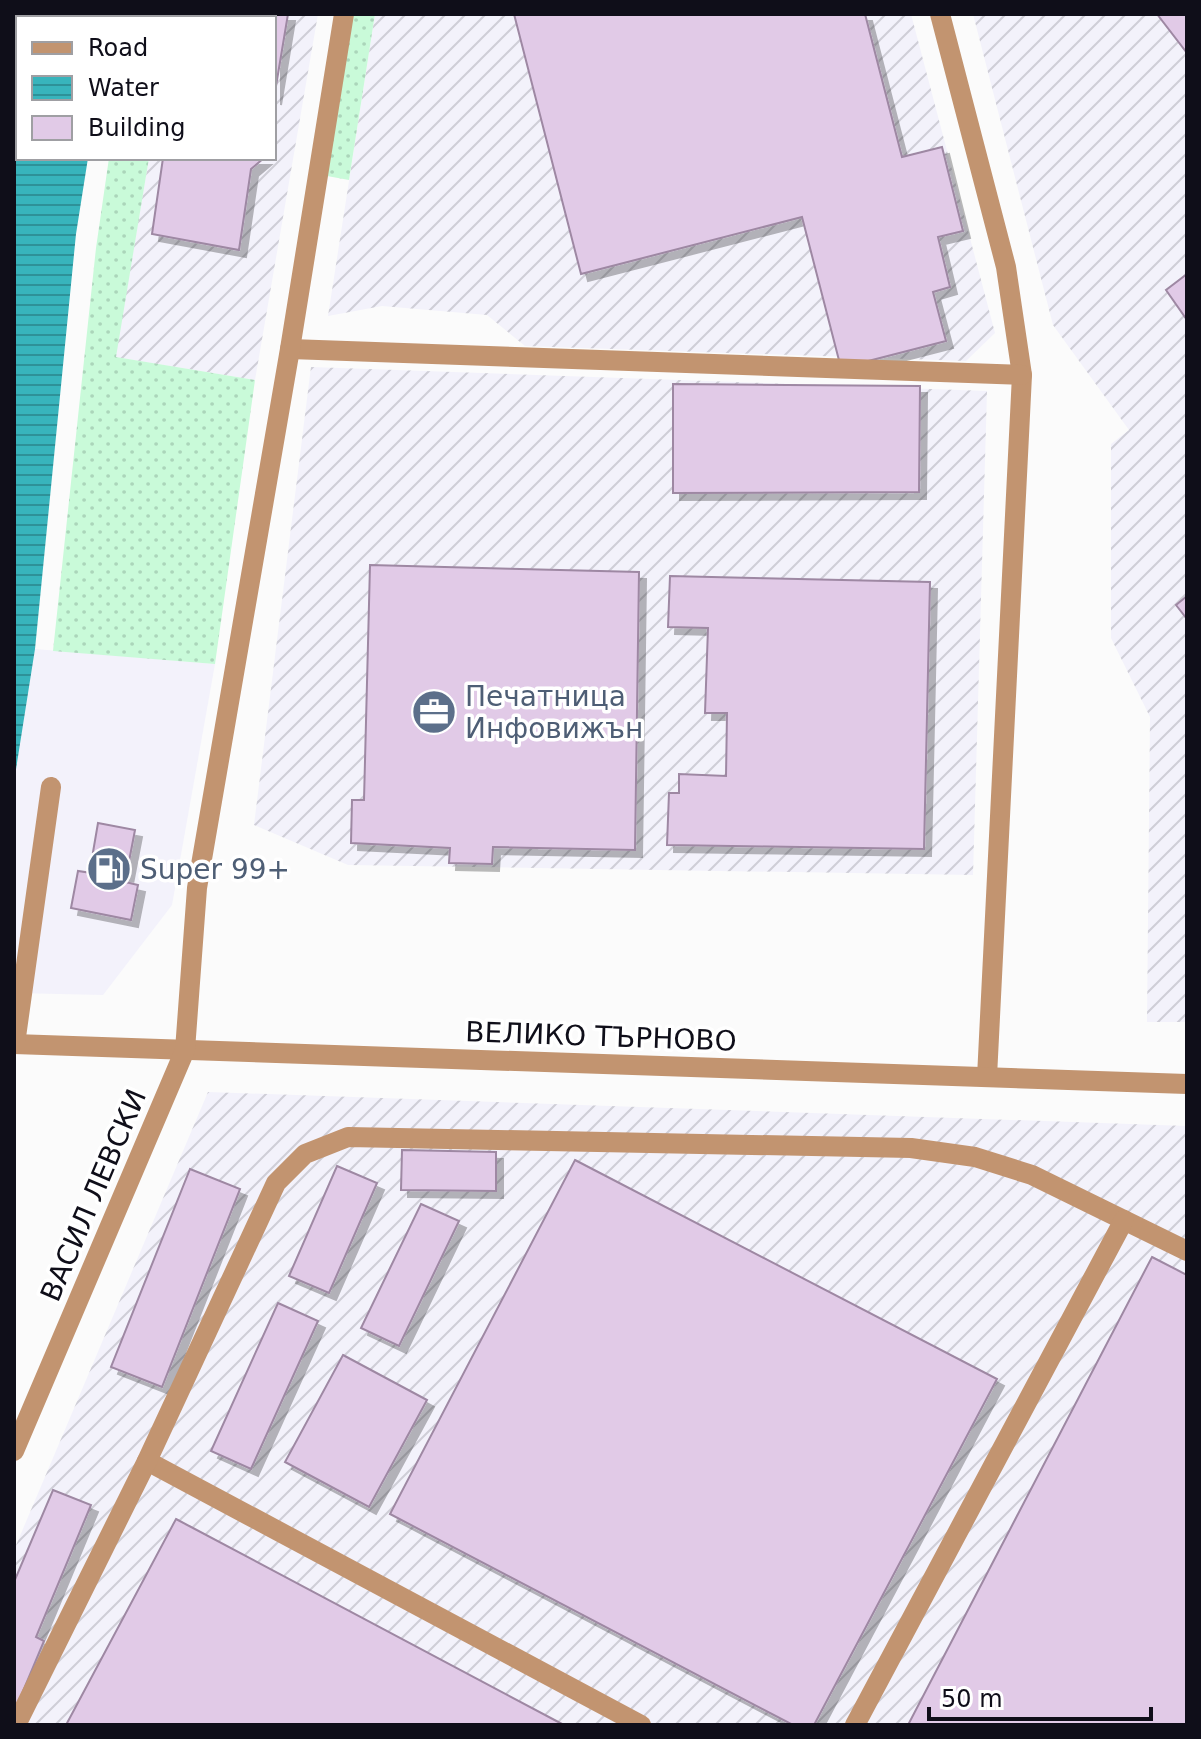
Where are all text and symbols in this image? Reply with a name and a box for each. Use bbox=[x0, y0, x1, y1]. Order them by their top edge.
legend bbox=[16, 16, 276, 160]
text: Road bbox=[88, 34, 148, 62]
text: Water bbox=[88, 74, 159, 102]
text: Building bbox=[88, 114, 185, 142]
place label: Печатница Инфовижън bbox=[465, 680, 643, 745]
office icon: Печатница Инфовижън bbox=[410, 688, 458, 736]
fuel station icon: Super 99+ bbox=[85, 845, 133, 893]
place label: Super 99+ bbox=[140, 853, 290, 886]
street label: ВЕЛИКО ТЪРНОВО bbox=[465, 1015, 737, 1058]
street label: ВАСИЛ ЛЕВСКИ bbox=[34, 1084, 153, 1306]
scale bar bbox=[929, 1671, 1151, 1721]
text: 50 m bbox=[941, 1685, 1003, 1713]

